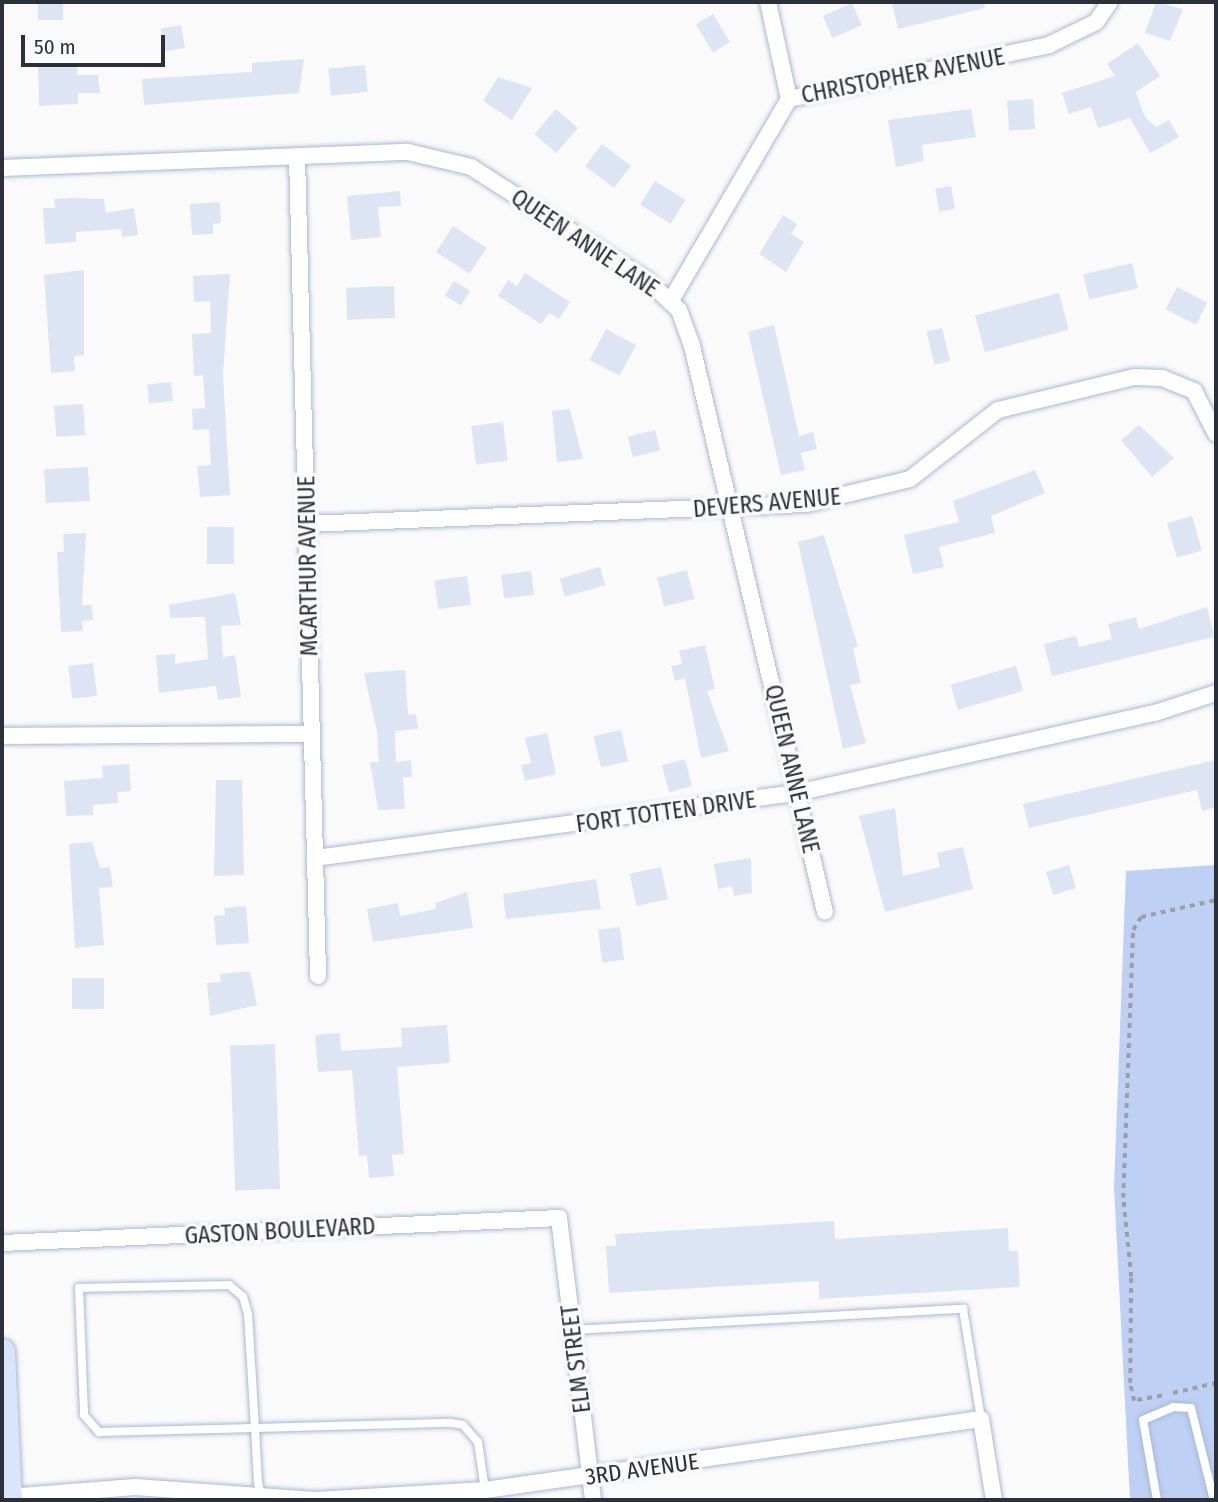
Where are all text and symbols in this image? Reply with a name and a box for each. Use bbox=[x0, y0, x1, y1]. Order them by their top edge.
scale bar bbox=[24, 21, 168, 65]
text: 50 m bbox=[34, 34, 76, 60]
street label: CHRISTOPHER AVENUE bbox=[799, 43, 1007, 109]
street label: QUEEN ANNE LANE bbox=[506, 183, 664, 303]
street label: MCARTHUR AVENUE bbox=[293, 475, 323, 657]
street label: DEVERS AVENUE bbox=[692, 483, 842, 523]
street label: QUEEN ANNE LANE bbox=[759, 682, 825, 856]
street label: FORT TOTTEN DRIVE bbox=[574, 786, 758, 838]
street label: GASTON BOULEVARD bbox=[184, 1212, 376, 1250]
street label: ELM STREET bbox=[556, 1303, 596, 1415]
street label: 3RD AVENUE bbox=[584, 1447, 700, 1491]

